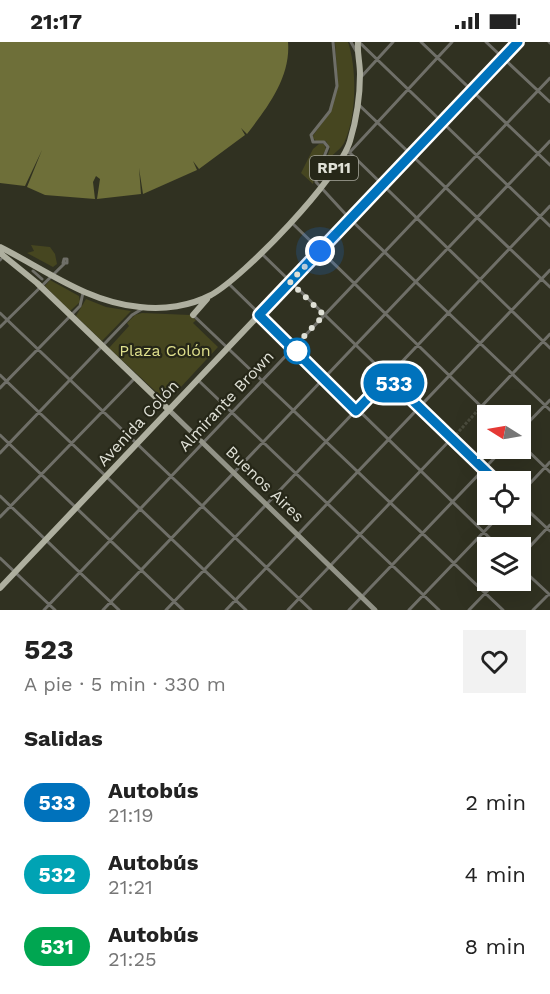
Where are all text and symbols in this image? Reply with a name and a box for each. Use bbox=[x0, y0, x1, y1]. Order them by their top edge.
text: 21:17 bbox=[30, 9, 82, 34]
road number: RP11 bbox=[310, 156, 358, 180]
your location bbox=[305, 236, 335, 266]
unlabelled marker bbox=[284, 338, 310, 364]
park label: Plaza Colón bbox=[119, 341, 211, 360]
street label: Almirante Brown bbox=[174, 347, 278, 455]
line badge: 533 bbox=[360, 364, 428, 402]
text: 533 bbox=[375, 371, 413, 396]
street label: Avenida Colón bbox=[93, 376, 183, 470]
north arrow bbox=[477, 405, 531, 459]
map controls bbox=[477, 405, 531, 591]
street label: Buenos Aires bbox=[222, 442, 308, 526]
button: locate bbox=[477, 471, 531, 525]
button: layers bbox=[477, 537, 531, 591]
button: heart bbox=[463, 630, 526, 693]
text: 523 bbox=[24, 633, 74, 666]
text: A pie · 5 min · 330 m bbox=[24, 672, 226, 696]
text: Salidas bbox=[24, 726, 103, 751]
text: Autobús bbox=[108, 778, 198, 803]
text: 533 bbox=[38, 790, 76, 815]
text: 2 min bbox=[465, 790, 526, 815]
text: 21:19 bbox=[108, 803, 154, 827]
text: Autobús bbox=[108, 850, 198, 875]
text: 532 bbox=[38, 862, 76, 887]
text: 4 min bbox=[465, 862, 526, 887]
text: 21:21 bbox=[108, 875, 153, 899]
text: Autobús bbox=[108, 922, 198, 947]
text: 531 bbox=[40, 934, 74, 959]
text: 8 min bbox=[465, 934, 526, 959]
text: 21:25 bbox=[108, 947, 157, 971]

